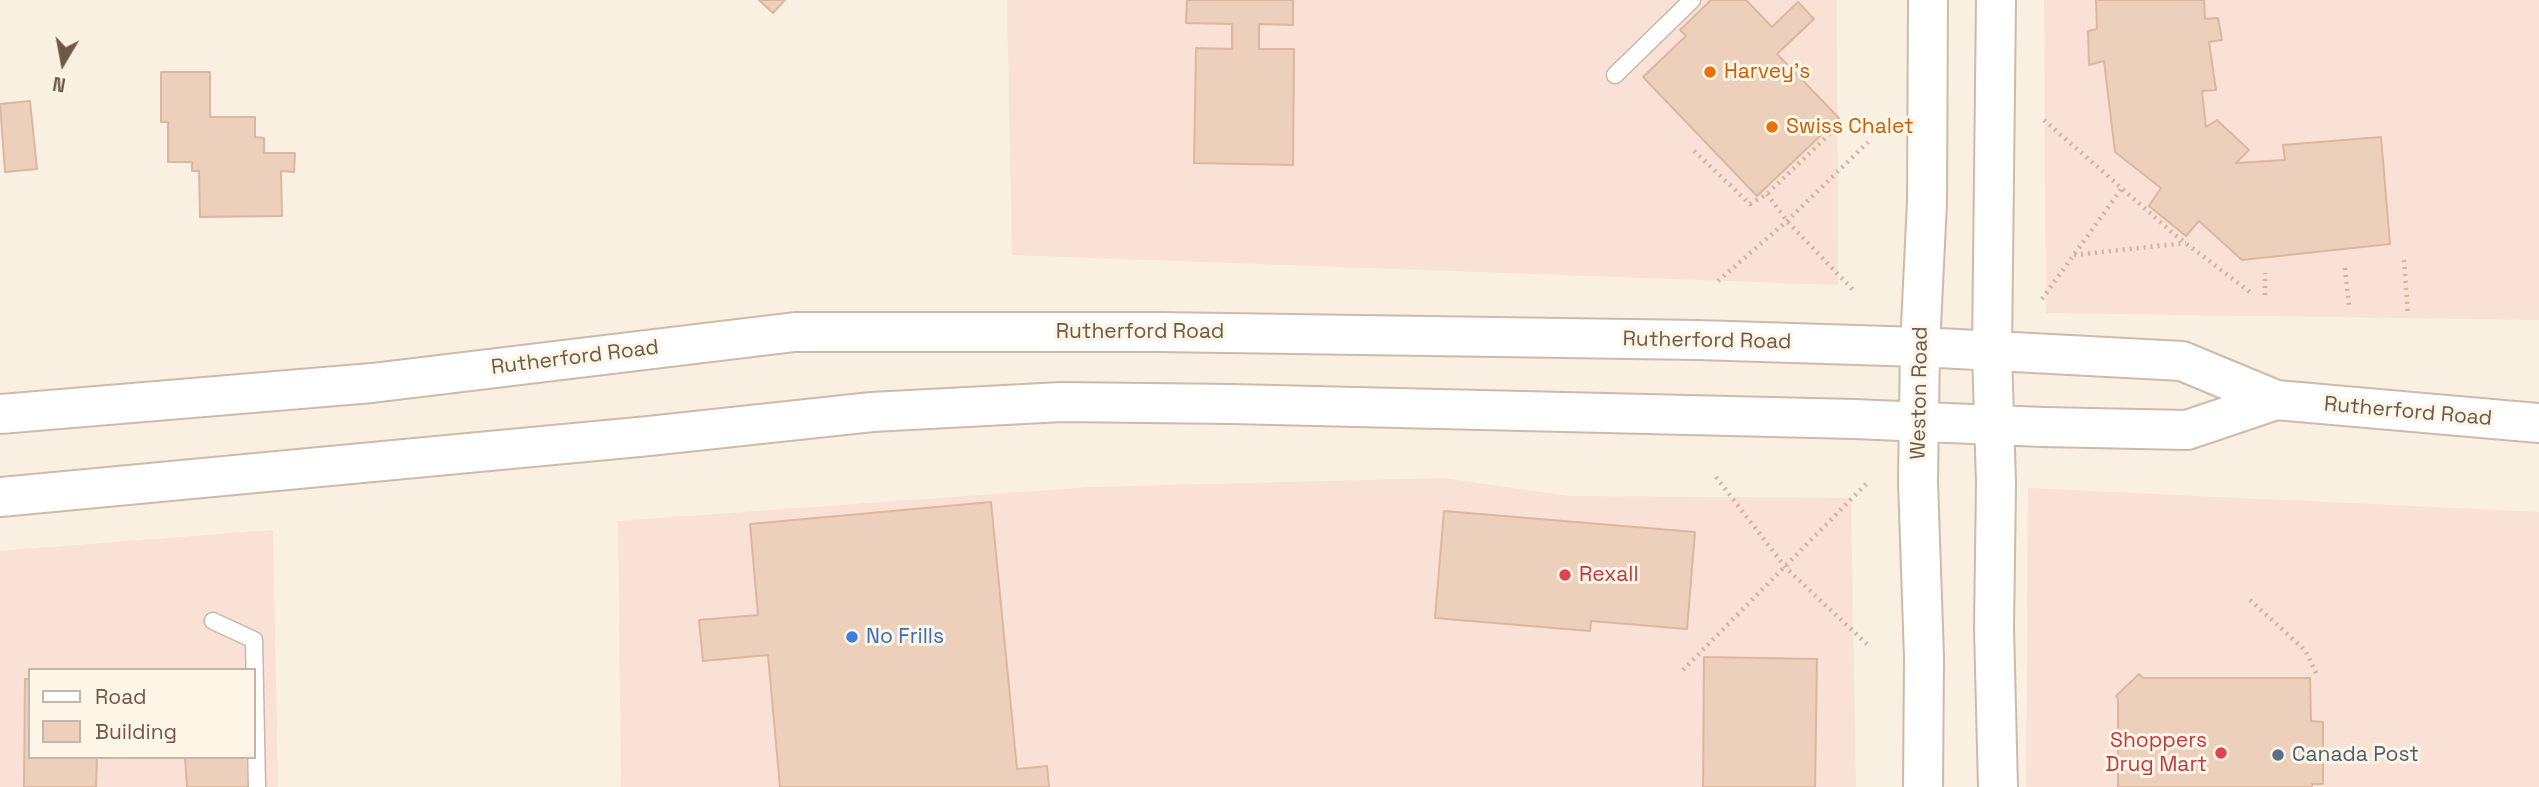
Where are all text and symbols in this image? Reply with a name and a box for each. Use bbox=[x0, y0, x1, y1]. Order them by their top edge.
north arrow bbox=[28, 28, 98, 98]
place label: Harvey's bbox=[1724, 59, 1810, 85]
marker: Harvey's bbox=[1702, 64, 1718, 80]
text: N bbox=[51, 71, 68, 98]
place label: Swiss Chalet bbox=[1786, 114, 1914, 140]
marker: Swiss Chalet bbox=[1764, 119, 1780, 135]
street label: Rutherford Road bbox=[1056, 319, 1224, 345]
street label: Weston Road bbox=[1906, 326, 1934, 460]
street label: Rutherford Road bbox=[1622, 327, 1792, 355]
street label: Rutherford Road bbox=[490, 335, 660, 381]
street label: Rutherford Road bbox=[2323, 392, 2493, 432]
place label: Rexall bbox=[1579, 562, 1639, 588]
marker: Rexall bbox=[1557, 567, 1573, 583]
place label: No Frills bbox=[866, 624, 944, 650]
marker: No Frills bbox=[844, 629, 860, 645]
legend bbox=[28, 668, 256, 759]
text: Road bbox=[95, 683, 147, 710]
text: Building bbox=[95, 718, 177, 745]
place label: Shoppers Drug Mart bbox=[2106, 728, 2207, 778]
place label: Canada Post bbox=[2292, 742, 2419, 768]
marker: Shoppers Drug Mart bbox=[2213, 745, 2229, 761]
marker: Canada Post bbox=[2270, 747, 2286, 763]

